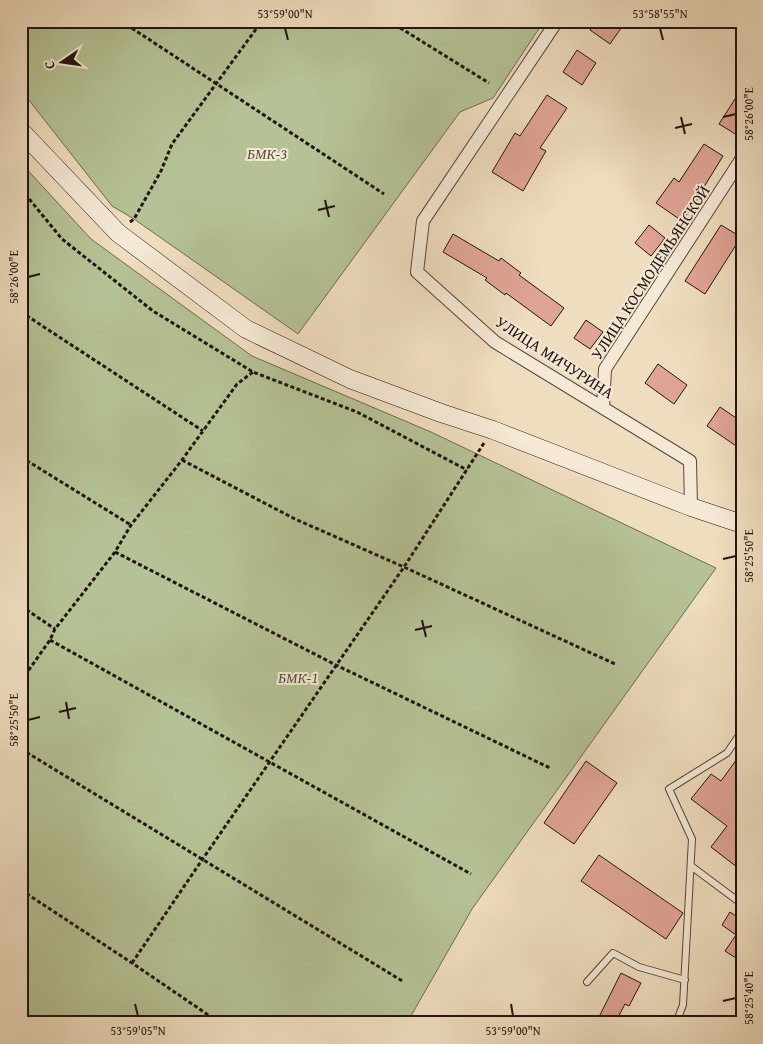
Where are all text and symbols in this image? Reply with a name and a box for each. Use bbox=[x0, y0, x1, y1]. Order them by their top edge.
text: 53°59'00"N bbox=[257, 5, 313, 22]
text: 53°58'55"N bbox=[632, 5, 688, 22]
north arrow bbox=[38, 38, 88, 88]
text: С bbox=[39, 59, 60, 71]
text: 58°26'00"E bbox=[740, 87, 757, 141]
park label: БМК-3 bbox=[247, 141, 287, 165]
street label: УЛИЦА КОСМОДЕМЬЯНСКОЙ bbox=[584, 180, 716, 364]
text: 58°26'00"E bbox=[5, 250, 22, 304]
street label: УЛИЦА МИЧУРИНА bbox=[491, 310, 619, 404]
text: 58°25'50"E bbox=[740, 529, 757, 583]
park label: БМК-1 bbox=[278, 665, 318, 689]
text: 58°25'50"E bbox=[5, 693, 22, 747]
text: 58°25'40"E bbox=[740, 971, 757, 1025]
text: 53°59'05"N bbox=[110, 1022, 166, 1039]
text: 53°59'00"N bbox=[485, 1022, 541, 1039]

